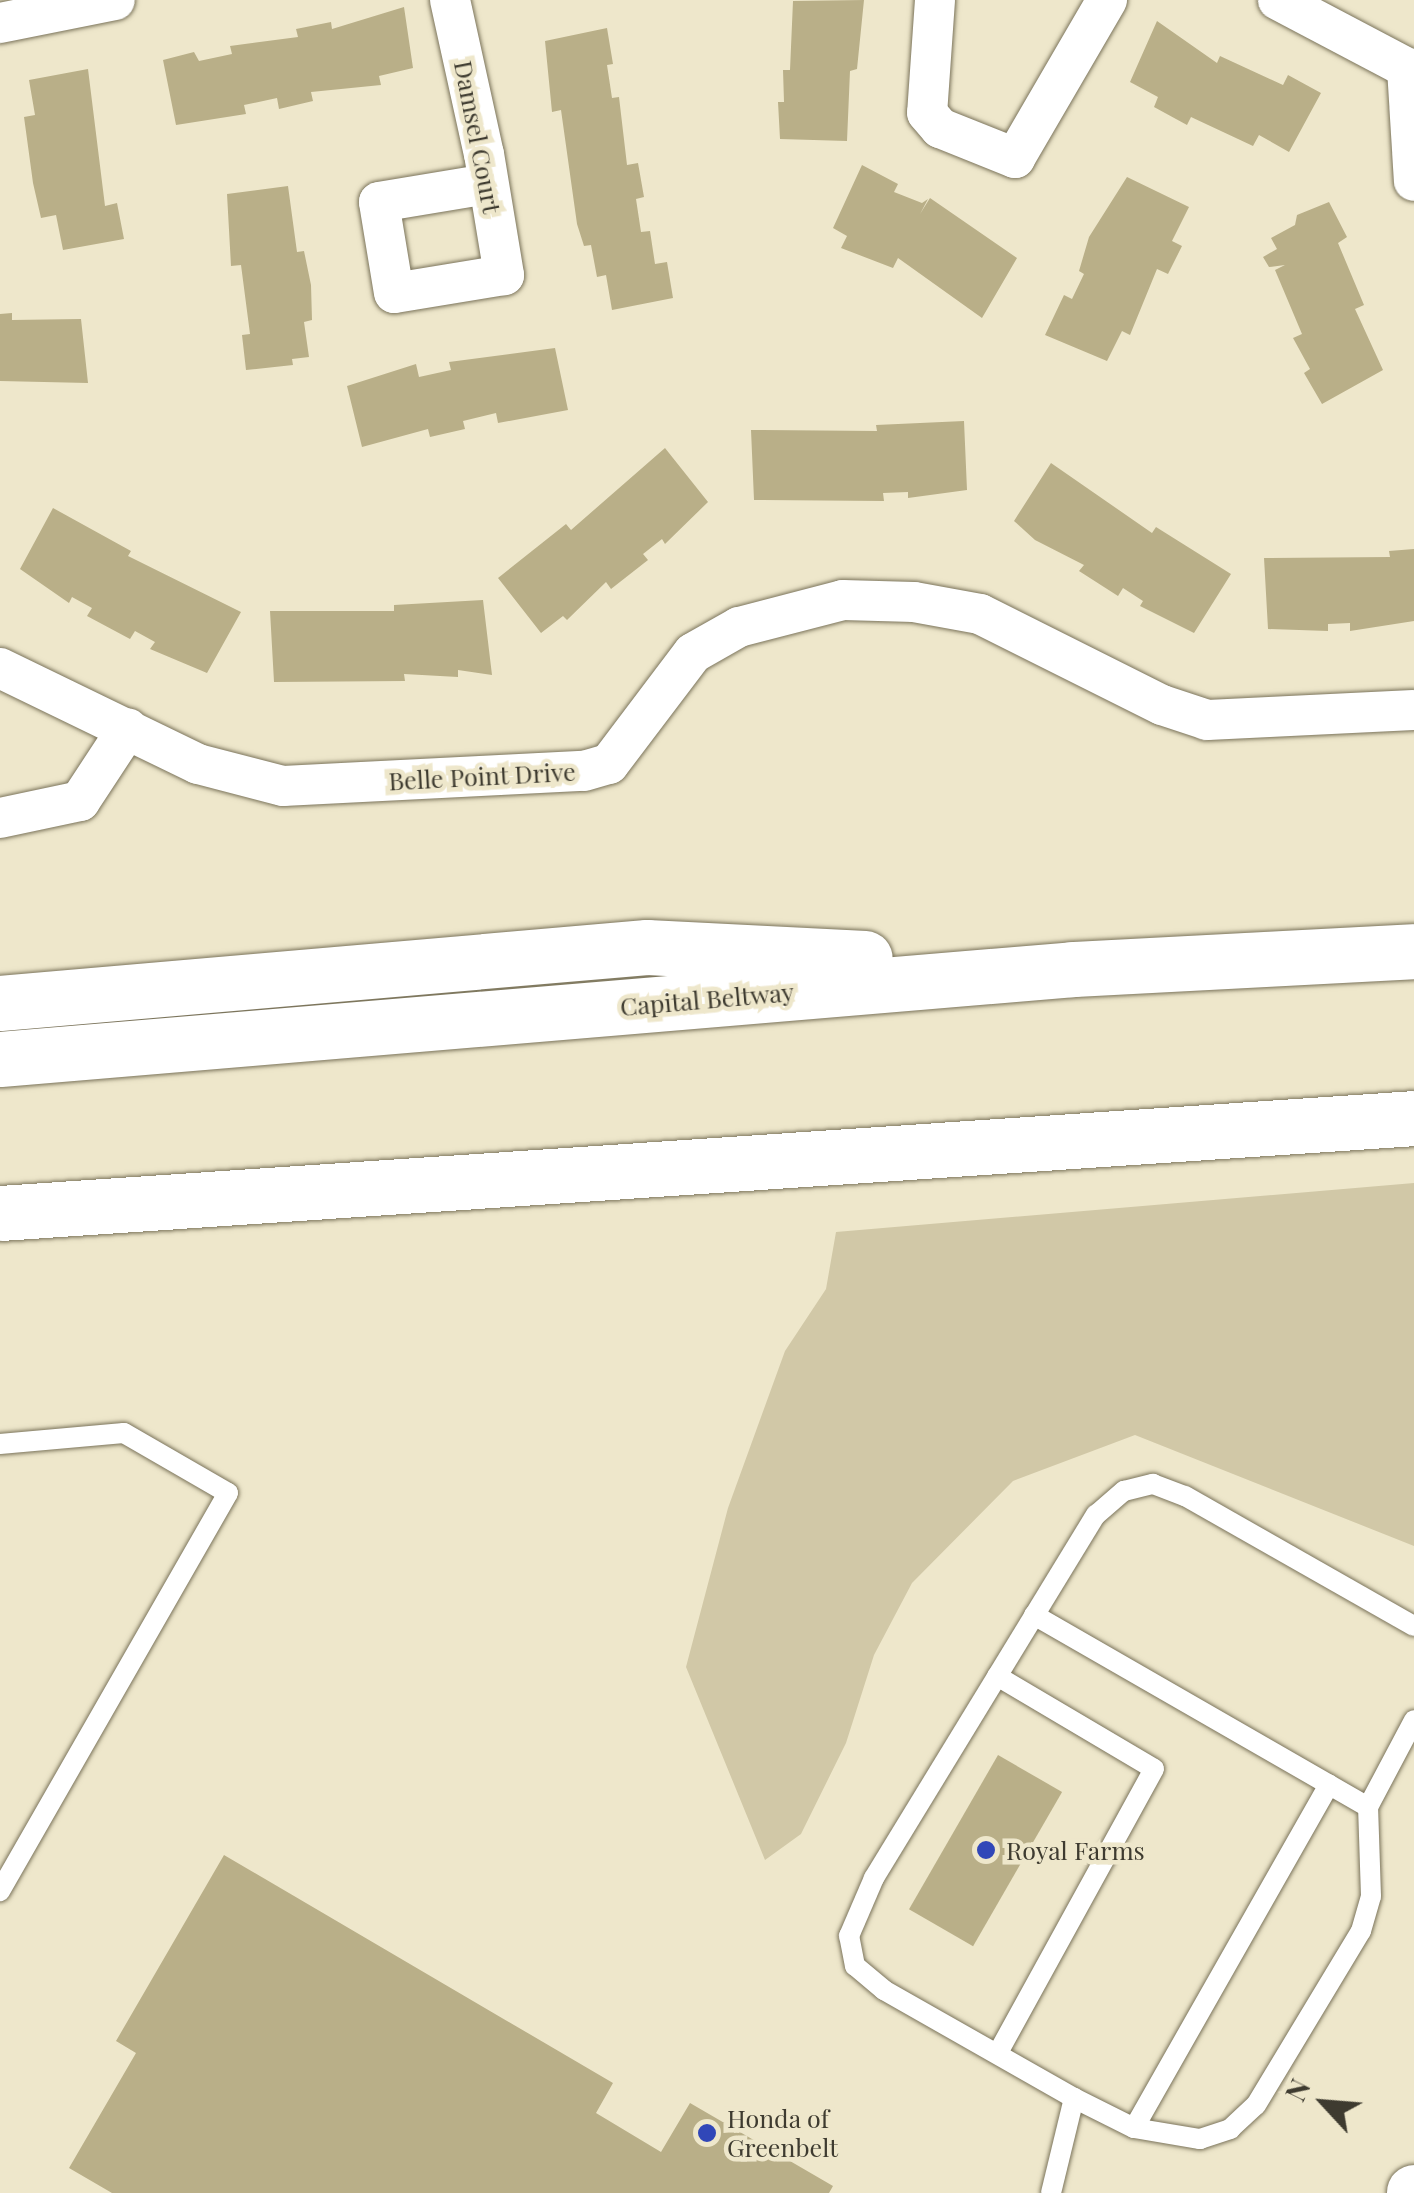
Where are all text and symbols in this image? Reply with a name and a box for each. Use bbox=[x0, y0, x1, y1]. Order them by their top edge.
street label: Damsel Court bbox=[448, 58, 508, 216]
street label: Belle Point Drive bbox=[387, 756, 577, 796]
street label: Capital Beltway bbox=[619, 976, 795, 1022]
place label: Royal Farms bbox=[1006, 1835, 1145, 1865]
marker: Royal Farms bbox=[975, 1839, 997, 1861]
north arrow bbox=[1274, 2053, 1374, 2153]
text: N bbox=[1276, 2072, 1318, 2107]
place label: Honda of Greenbelt bbox=[727, 2104, 838, 2163]
marker: Honda of Greenbelt bbox=[696, 2122, 718, 2144]

